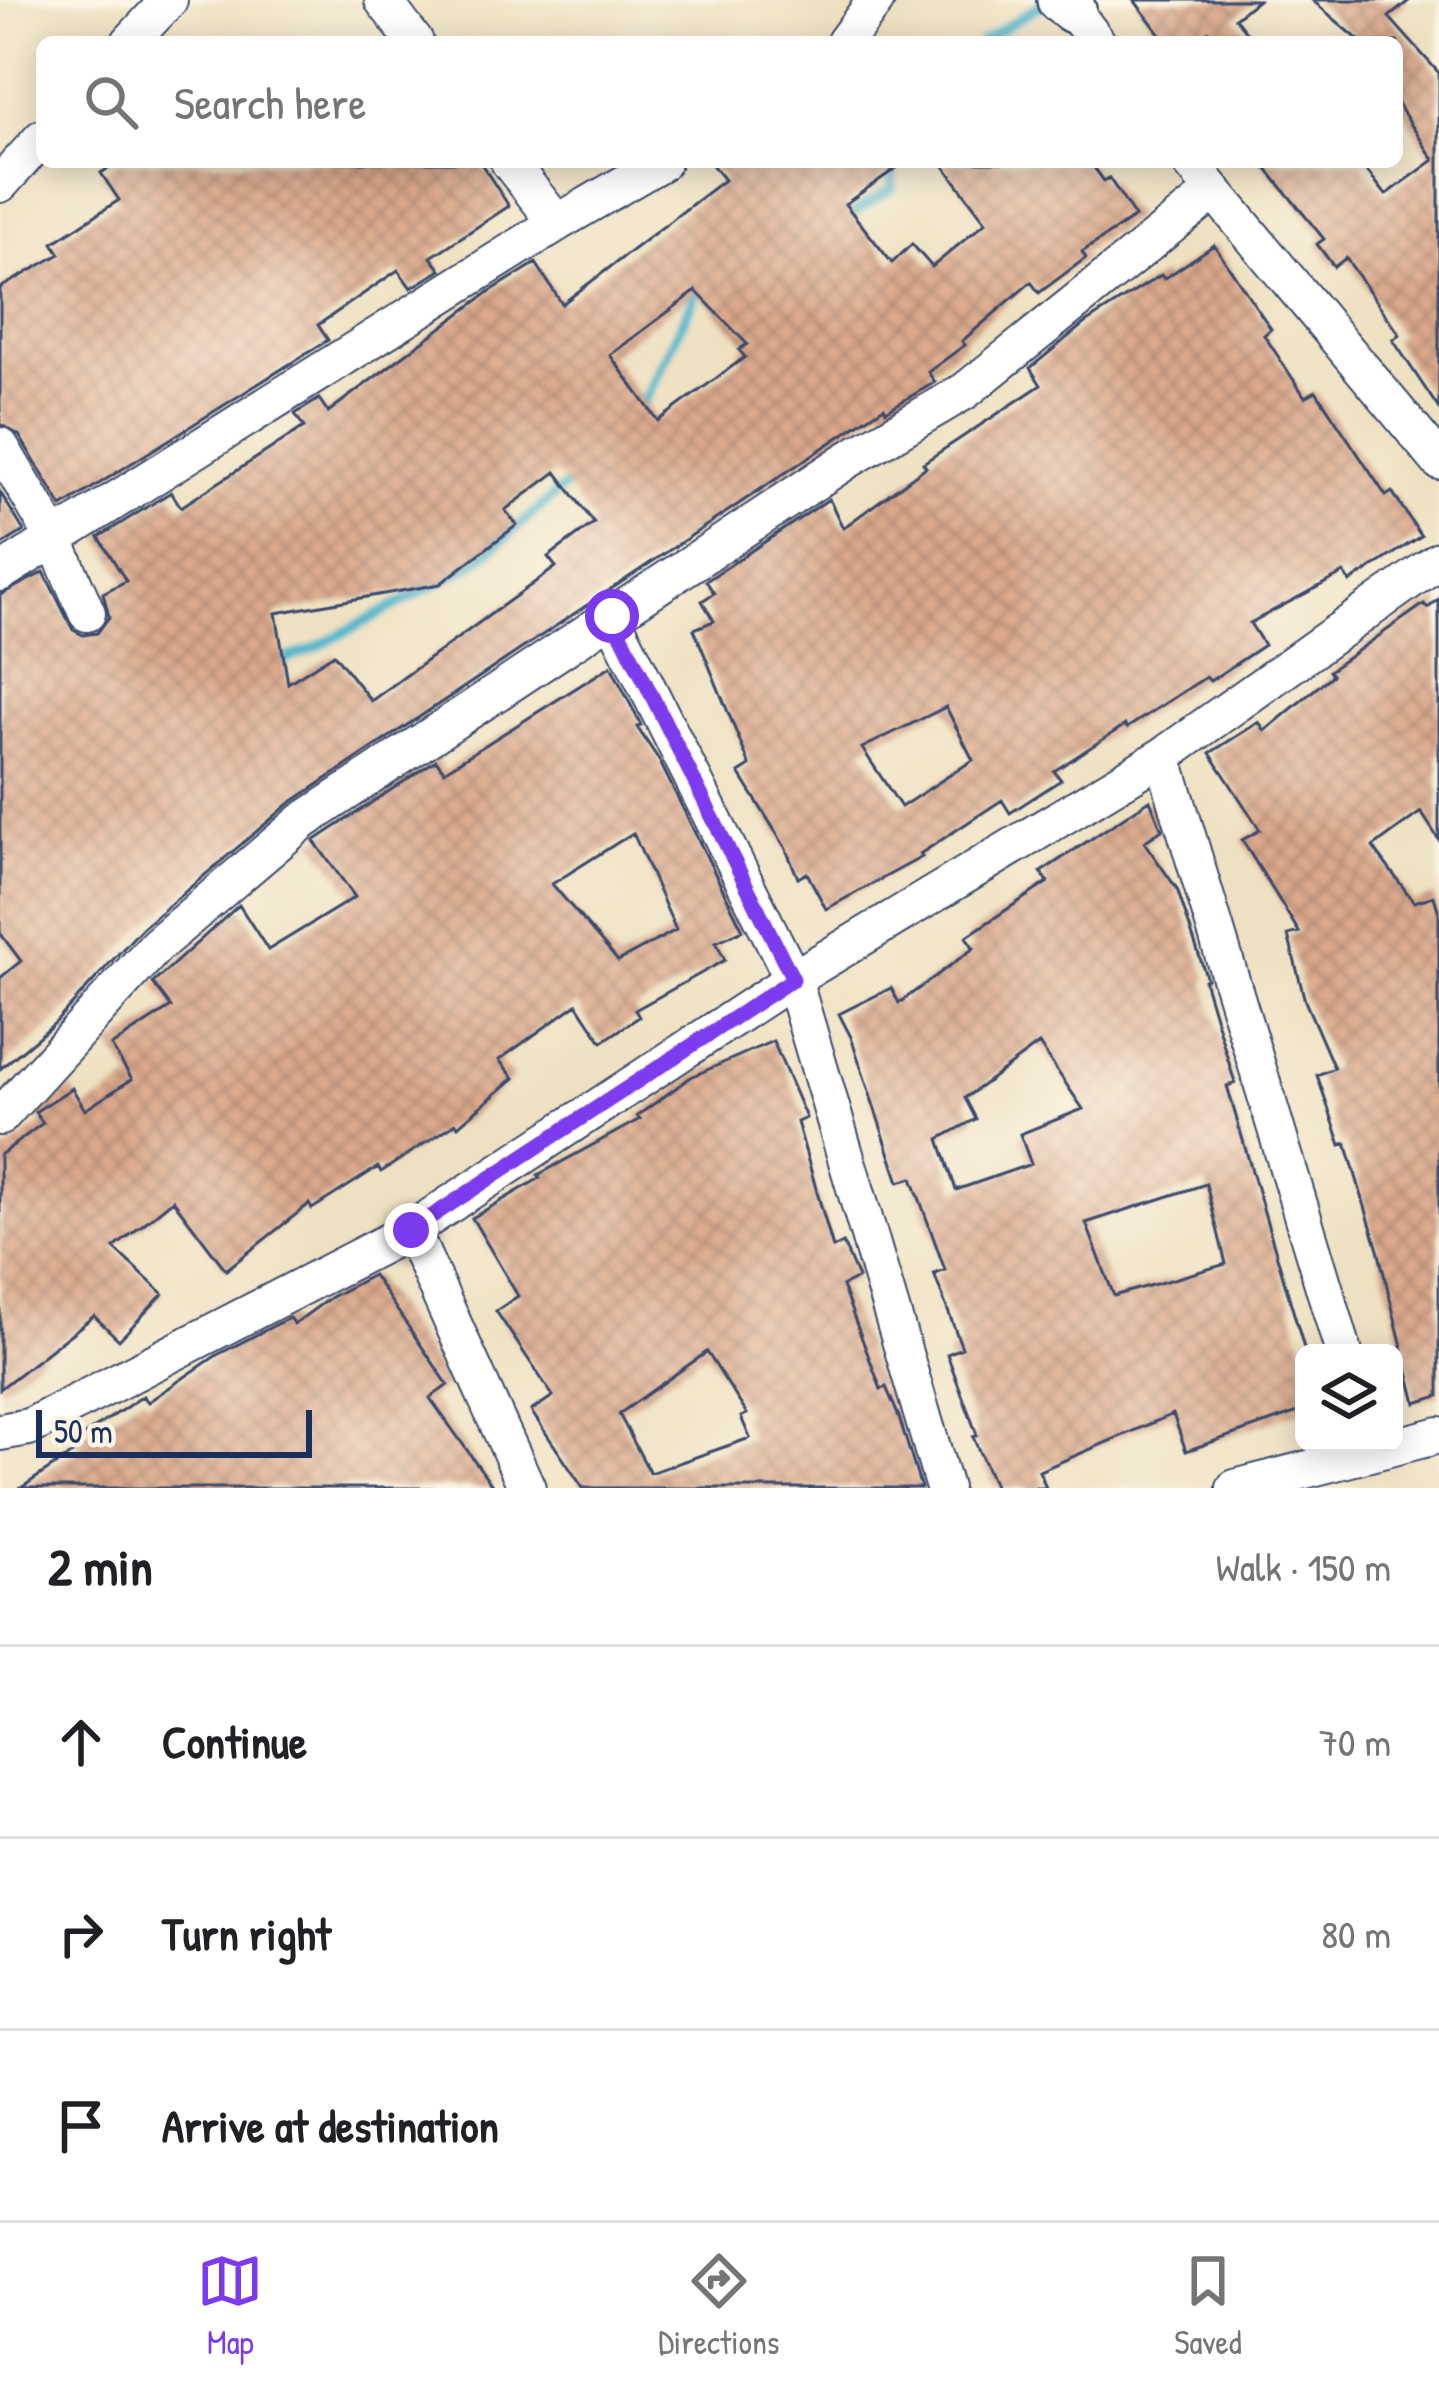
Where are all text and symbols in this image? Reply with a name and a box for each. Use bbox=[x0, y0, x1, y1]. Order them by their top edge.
search box bbox=[36, 36, 1403, 168]
icon: search bbox=[78, 69, 144, 135]
text: Search here bbox=[174, 72, 366, 133]
route start bbox=[585, 589, 639, 643]
route end bbox=[384, 1203, 438, 1257]
map controls bbox=[1295, 1344, 1403, 1452]
button: layers bbox=[1295, 1344, 1403, 1452]
scale bar bbox=[36, 1404, 312, 1457]
text: 50 m bbox=[54, 1409, 113, 1453]
text: 2 min bbox=[48, 1532, 153, 1601]
text: Walk · 150 m bbox=[1216, 1540, 1391, 1593]
icon: ahead bbox=[48, 1709, 114, 1775]
text: Continue bbox=[162, 1711, 307, 1772]
text: 70 m bbox=[1319, 1715, 1391, 1768]
icon: right bbox=[48, 1901, 114, 1967]
text: Turn right bbox=[162, 1903, 331, 1964]
text: 80 m bbox=[1321, 1907, 1391, 1960]
icon: arrive bbox=[48, 2093, 114, 2159]
text: Arrive at destination bbox=[162, 2095, 499, 2156]
tab: Map bbox=[197, 2248, 263, 2364]
tab: Directions bbox=[658, 2248, 780, 2364]
tab: Saved bbox=[1174, 2248, 1242, 2364]

